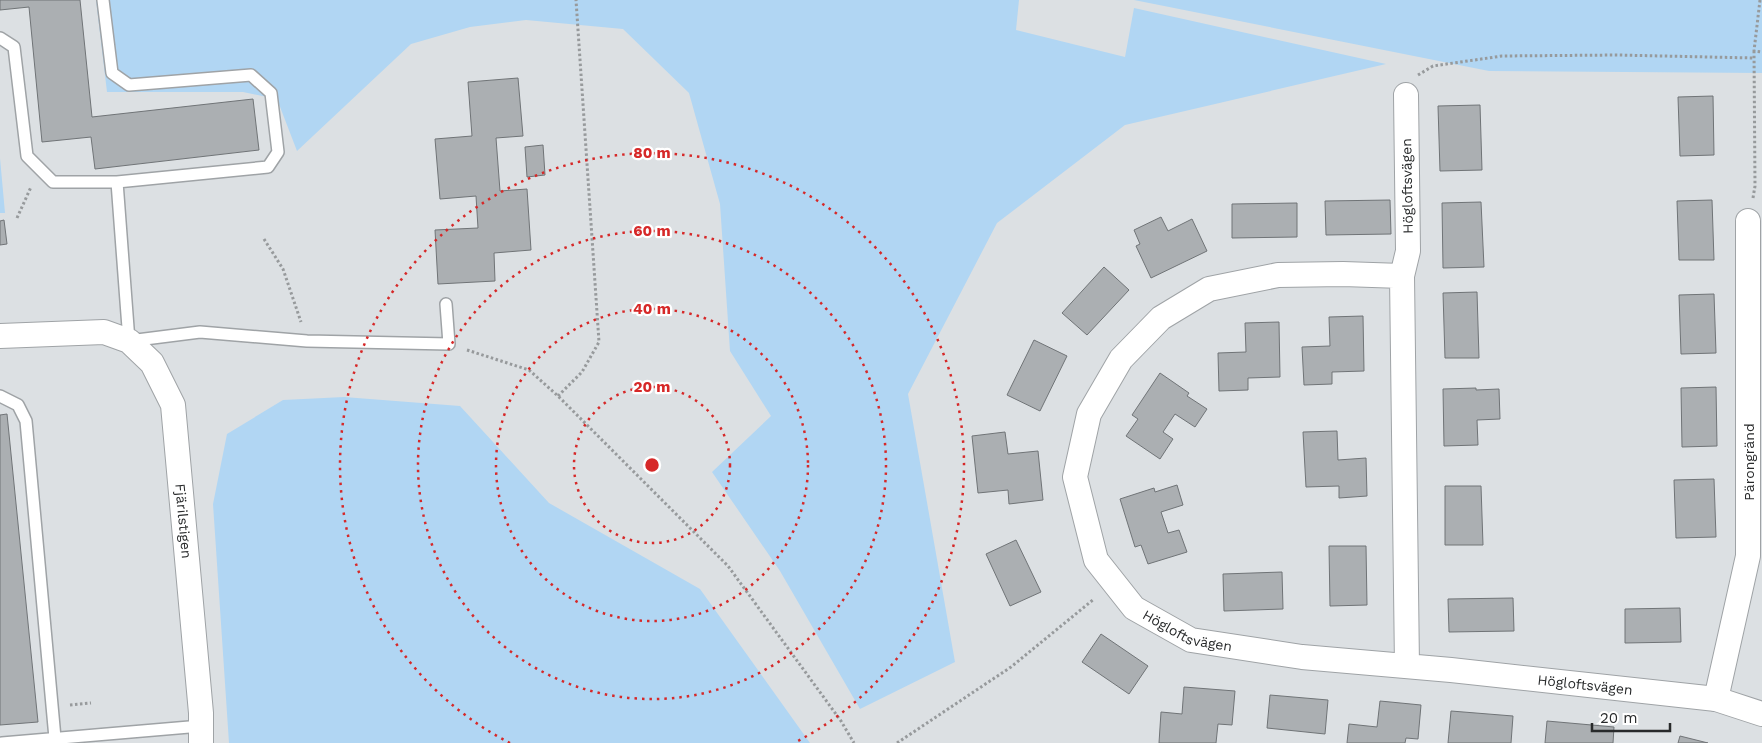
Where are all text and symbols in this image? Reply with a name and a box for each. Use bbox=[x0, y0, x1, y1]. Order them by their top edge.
street label: Högloftsvägen bbox=[1398, 138, 1416, 234]
text: 80 m bbox=[633, 144, 671, 162]
text: 60 m bbox=[633, 222, 671, 240]
text: 40 m bbox=[633, 300, 671, 318]
text: 20 m bbox=[633, 378, 671, 396]
street label: Pärongränd bbox=[1741, 423, 1757, 501]
centre of rings bbox=[643, 456, 661, 474]
street label: Fjärilstigen bbox=[172, 483, 195, 559]
street label: Högloftsvägen bbox=[1140, 607, 1233, 654]
street label: Högloftsvägen bbox=[1537, 672, 1634, 698]
scale bar bbox=[1592, 700, 1670, 732]
text: 20 m bbox=[1600, 709, 1638, 727]

